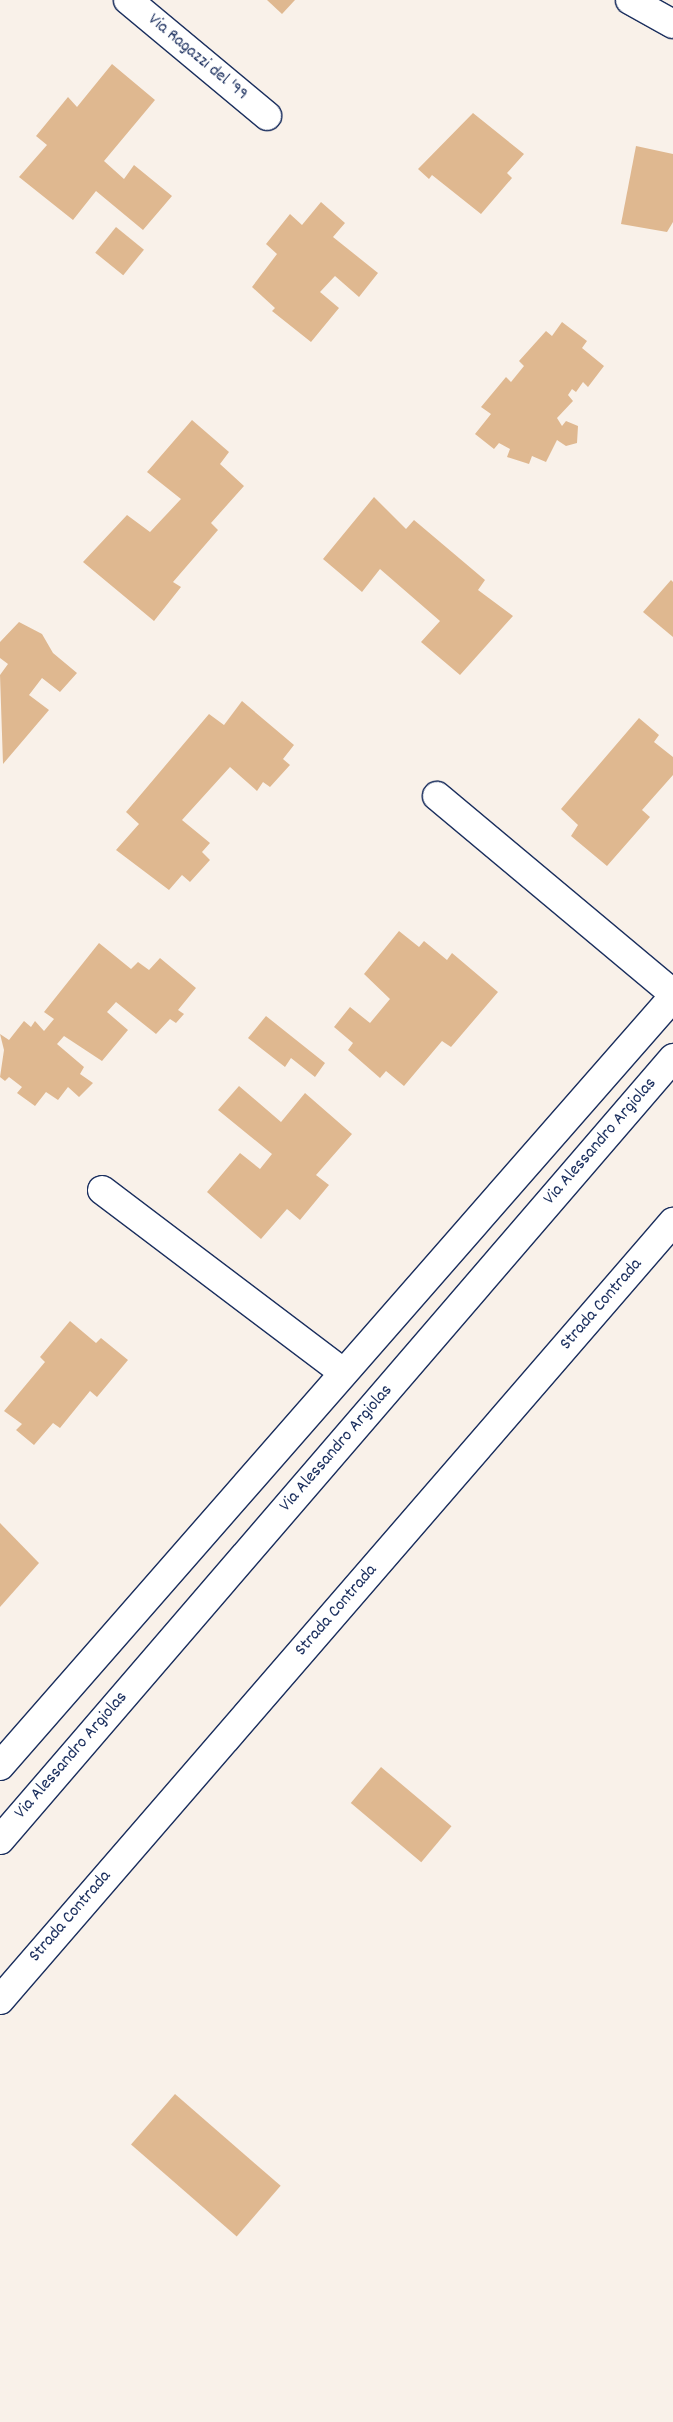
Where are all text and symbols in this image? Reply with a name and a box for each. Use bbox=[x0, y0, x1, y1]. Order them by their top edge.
street label: Via Ragazzi del '99 bbox=[143, 10, 251, 106]
street label: Via Alessandro Argiolas bbox=[540, 1074, 662, 1210]
street label: Strada Contrada bbox=[556, 1255, 648, 1355]
street label: Via Alessandro Argiolas bbox=[276, 1381, 398, 1517]
street label: Strada Contrada bbox=[291, 1561, 383, 1661]
street label: Via Alessandro Argiolas bbox=[11, 1688, 133, 1824]
street label: Strada Contrada bbox=[25, 1867, 117, 1967]

